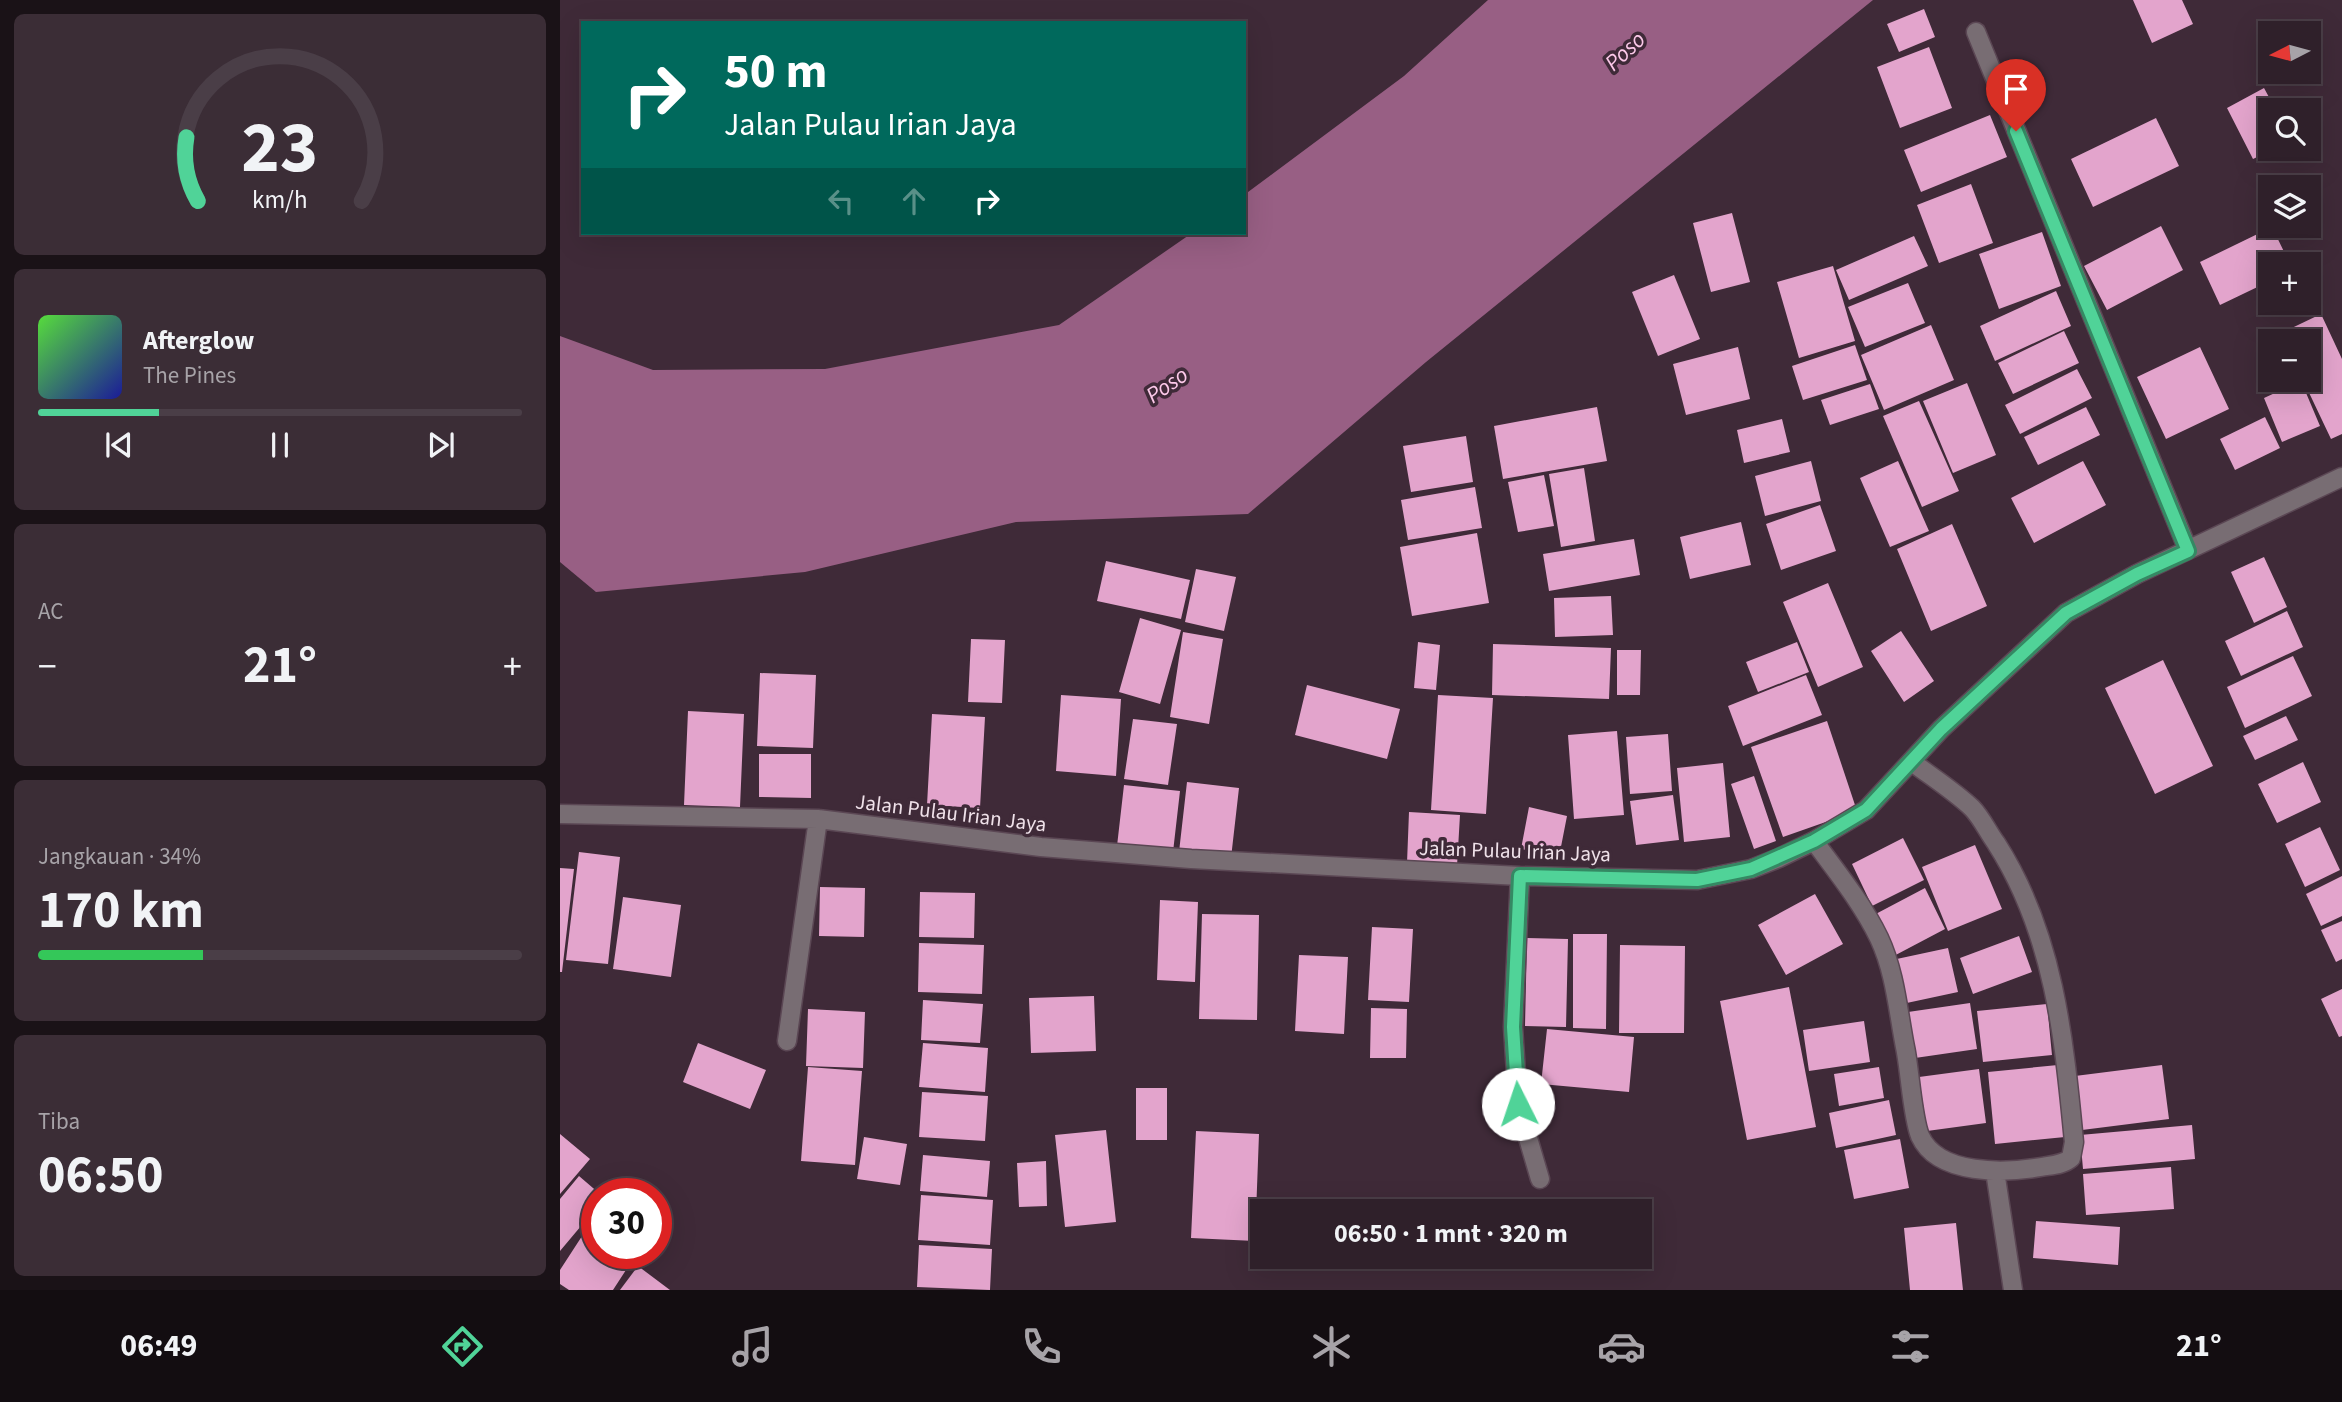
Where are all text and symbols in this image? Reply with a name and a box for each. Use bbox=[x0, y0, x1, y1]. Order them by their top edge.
north arrow bbox=[2258, 21, 2320, 84]
map controls bbox=[2258, 21, 2321, 392]
water label: Poso bbox=[1597, 24, 1653, 78]
text: 50 m bbox=[724, 37, 828, 107]
icon: right bbox=[609, 49, 700, 140]
pin bbox=[1986, 59, 2046, 131]
icon: arrive bbox=[1997, 70, 2035, 108]
text: 23 bbox=[242, 96, 318, 200]
button: search bbox=[2258, 98, 2321, 161]
text: Jalan Pulau Irian Jaya bbox=[724, 102, 1017, 148]
button: layers bbox=[2258, 175, 2321, 238]
text: km/h bbox=[252, 181, 308, 217]
icon: left bbox=[822, 182, 860, 220]
icon: ahead bbox=[895, 182, 933, 220]
icon: right bbox=[968, 182, 1006, 220]
button: + bbox=[2258, 252, 2321, 315]
text: Afterglow bbox=[143, 322, 254, 359]
button: − bbox=[2258, 329, 2321, 392]
text: The Pines bbox=[143, 359, 236, 392]
water label: Poso bbox=[1139, 359, 1195, 411]
icon: previous bbox=[100, 426, 138, 464]
icon: pause bbox=[261, 426, 299, 464]
icon: next bbox=[422, 426, 460, 464]
text: AC bbox=[38, 595, 63, 628]
text: 21° bbox=[243, 629, 317, 703]
text: − bbox=[38, 640, 57, 694]
text: + bbox=[503, 640, 522, 694]
street label: Jalan Pulau Irian Jaya bbox=[854, 786, 1048, 840]
street label: Jalan Pulau Irian Jaya bbox=[1419, 833, 1611, 869]
text: Jangkauan · 34% bbox=[38, 840, 201, 873]
text: 170 km bbox=[38, 874, 204, 948]
position arrow bbox=[1481, 1067, 1555, 1141]
text: Tiba bbox=[38, 1105, 80, 1138]
text: 06:50 bbox=[38, 1139, 163, 1213]
speed limit sign: 30 bbox=[581, 1178, 672, 1269]
text: 06:50 · 1 mnt · 320 m bbox=[1334, 1215, 1568, 1252]
icon: directions bbox=[438, 1322, 487, 1371]
icon: music bbox=[728, 1322, 777, 1371]
icon: phone bbox=[1017, 1322, 1066, 1371]
icon: climate bbox=[1307, 1322, 1356, 1371]
icon: car bbox=[1597, 1322, 1646, 1371]
icon: filters bbox=[1886, 1322, 1935, 1371]
text: 06:49 bbox=[120, 1323, 198, 1369]
text: 21° bbox=[2176, 1323, 2222, 1369]

